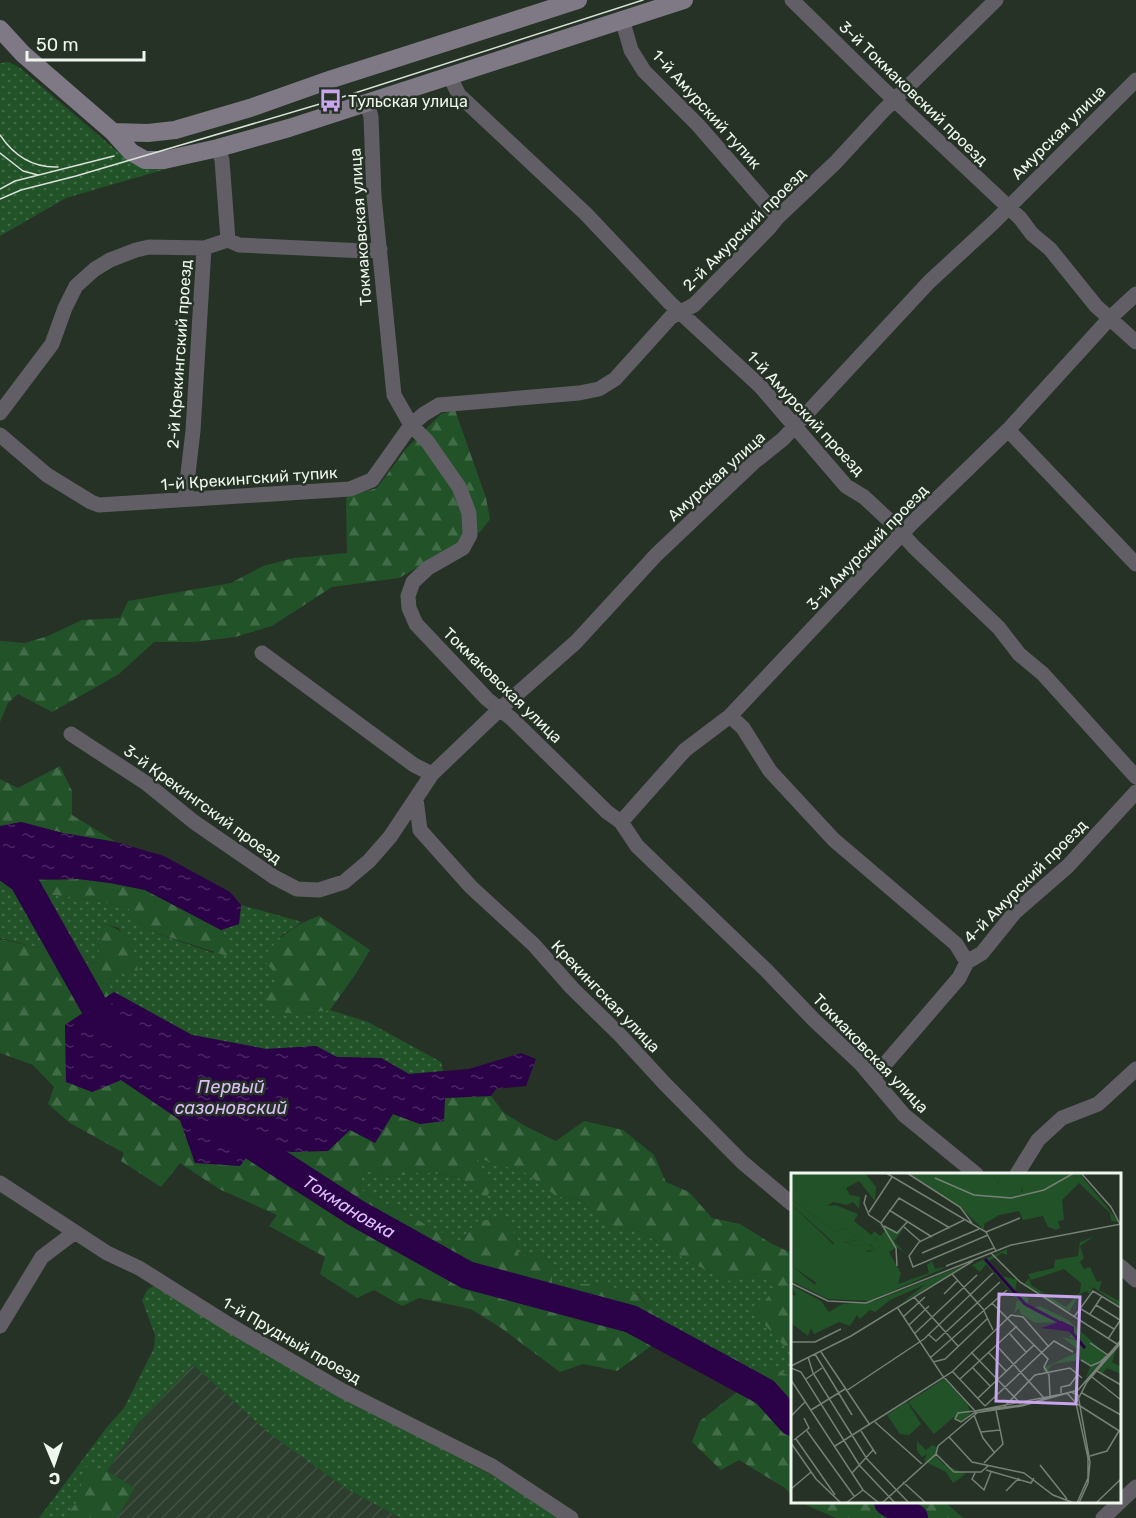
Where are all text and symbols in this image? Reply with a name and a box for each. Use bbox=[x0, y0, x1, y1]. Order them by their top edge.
street label: 3-й Токмаковский проезд bbox=[835, 17, 992, 170]
scale bar bbox=[27, 24, 144, 62]
text: 50 m bbox=[36, 34, 79, 56]
street label: 1-й Амурский тупик bbox=[648, 46, 765, 173]
street label: Амурская улица bbox=[1007, 81, 1109, 183]
bus stop icon: Тульская улица bbox=[317, 88, 343, 114]
place label: Тульская улица bbox=[348, 92, 468, 111]
street label: Токмаковская улица bbox=[346, 147, 375, 306]
street label: 2-й Амурский проезд bbox=[679, 164, 810, 295]
street label: 2-й Крекингский проезд bbox=[163, 258, 196, 449]
street label: 1-й Амурский проезд bbox=[743, 347, 869, 480]
street label: Амурская улица bbox=[664, 428, 769, 525]
street label: 1-й Крекингский тупик bbox=[160, 463, 339, 494]
street label: 3-й Амурский проезд bbox=[803, 481, 932, 614]
street label: Токмаковская улица bbox=[439, 624, 566, 747]
street label: 3-й Крекингский проезд bbox=[120, 741, 286, 868]
street label: 4-й Амурский проезд bbox=[960, 815, 1091, 947]
street label: Крекингская улица bbox=[547, 936, 664, 1056]
street label: Токмаковская улица bbox=[809, 990, 932, 1117]
water label: Первый сазоновский bbox=[175, 1076, 288, 1119]
water label: Токмановка bbox=[299, 1170, 399, 1244]
inset map bbox=[791, 1173, 1121, 1503]
street label: 1-й Прудный проезд bbox=[219, 1293, 365, 1388]
north arrow bbox=[24, 1434, 84, 1494]
text: С bbox=[49, 1469, 60, 1488]

